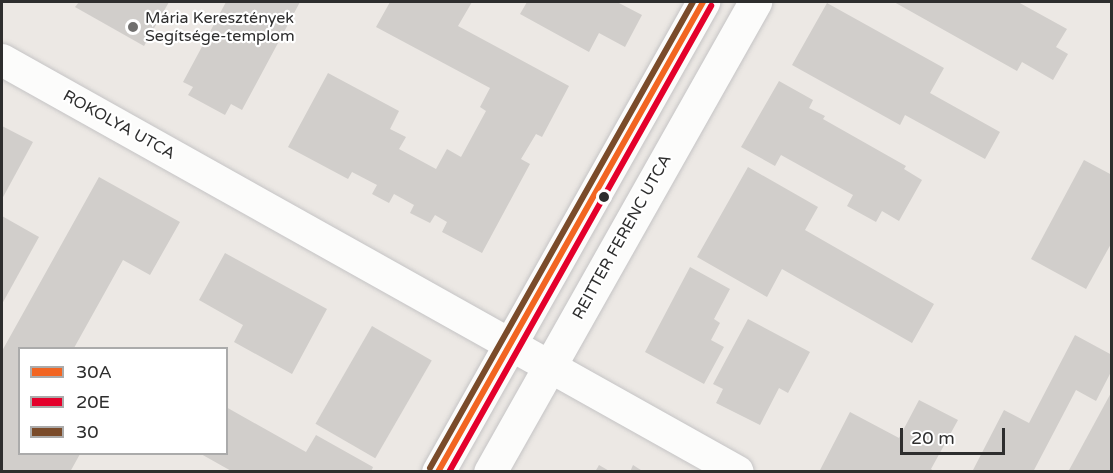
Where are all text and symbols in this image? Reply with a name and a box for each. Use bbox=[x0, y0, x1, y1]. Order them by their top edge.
place label: Mária Keresztények Segítsége-templom bbox=[145, 8, 295, 46]
marker: Mária Keresztények Segítsége-templom bbox=[126, 20, 140, 34]
street label: ROKOLYA UTCA bbox=[60, 86, 178, 164]
street label: REITTER FERENC UTCA bbox=[569, 151, 675, 323]
unlabelled marker bbox=[598, 191, 610, 203]
legend bbox=[18, 347, 228, 455]
text: 30A bbox=[76, 361, 112, 383]
text: 20E bbox=[76, 391, 110, 413]
scale bar bbox=[903, 416, 1008, 454]
text: 30 bbox=[76, 421, 99, 443]
text: 20 m bbox=[911, 427, 955, 449]

